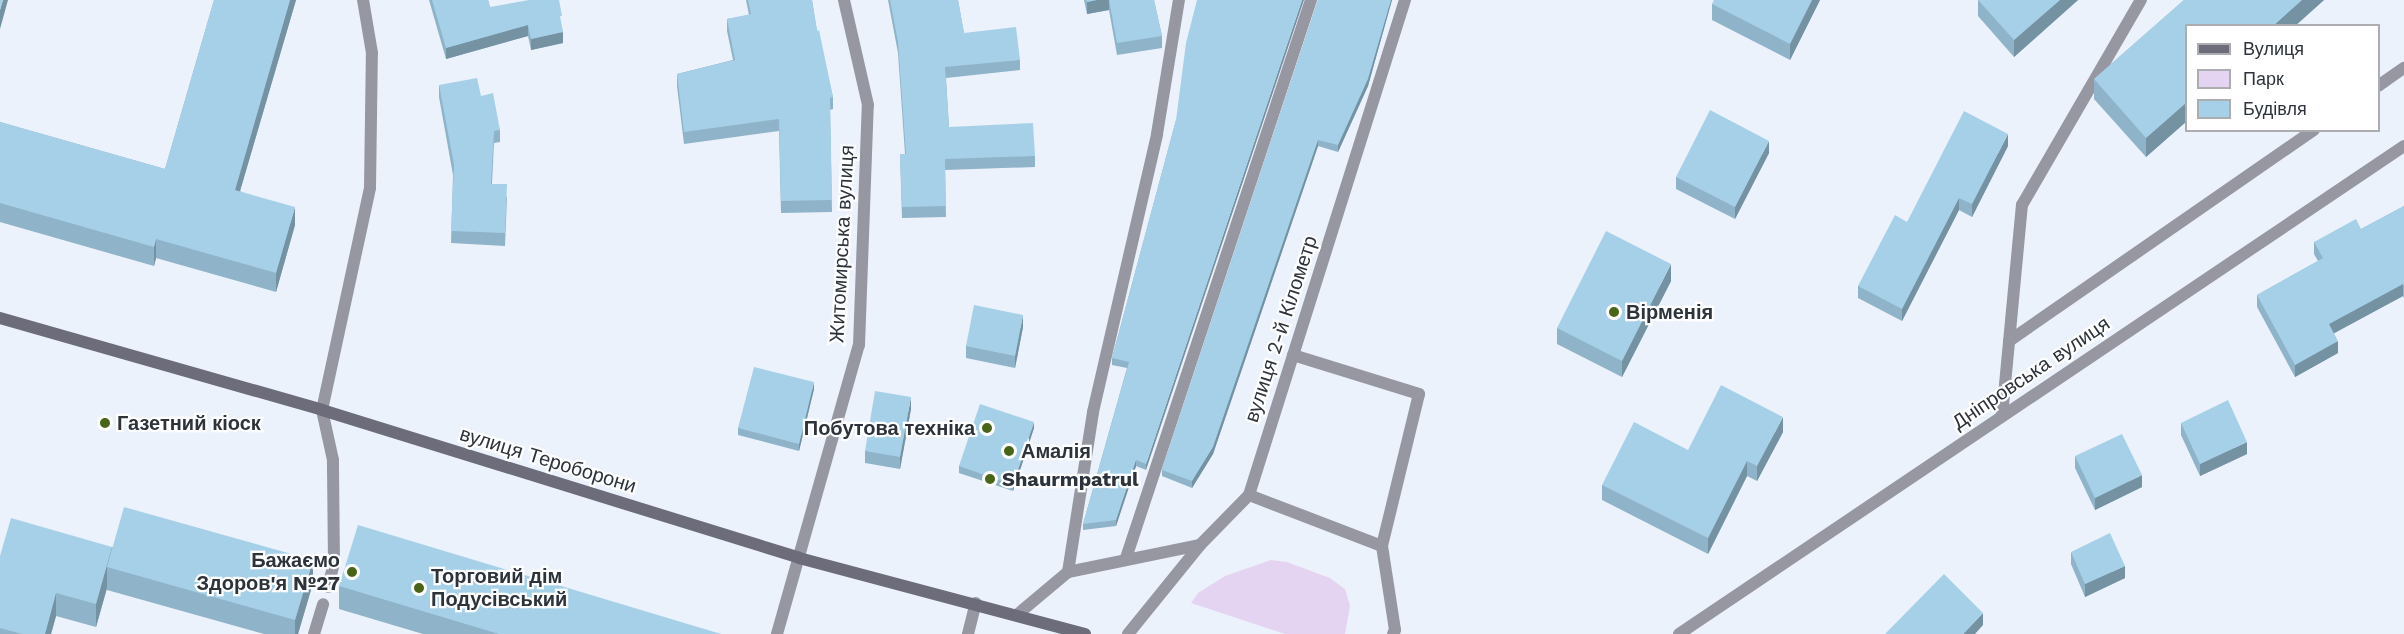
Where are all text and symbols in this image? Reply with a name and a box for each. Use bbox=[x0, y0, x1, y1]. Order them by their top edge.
legend bbox=[2185, 24, 2380, 132]
text: Вулиця bbox=[2243, 38, 2304, 59]
text: Парк bbox=[2243, 68, 2284, 89]
text: Будівля bbox=[2243, 98, 2307, 119]
street label: Житомирська вулиця bbox=[825, 144, 859, 344]
street label: вулиця 2-й Кілометр bbox=[1239, 233, 1323, 425]
place label: Вірменія bbox=[1626, 300, 1713, 324]
marker: Вірменія bbox=[1607, 305, 1621, 319]
street label: Дніпровська вулиця bbox=[1948, 311, 2114, 435]
place label: Газетний кіоск bbox=[117, 411, 261, 435]
marker: Газетний кіоск bbox=[98, 416, 112, 430]
place label: Побутова техніка bbox=[804, 416, 975, 440]
marker: Побутова техніка bbox=[980, 421, 994, 435]
street label: вулиця Тероборони bbox=[457, 422, 639, 498]
place label: Амалія bbox=[1021, 439, 1091, 463]
marker: Амалія bbox=[1002, 444, 1016, 458]
place label: Shaurmpatrul bbox=[1002, 467, 1139, 491]
marker: Shaurmpatrul bbox=[983, 472, 997, 486]
place label: Бажаємо Здоров'я №27 bbox=[196, 548, 340, 595]
place label: Торговий дім Подусівський bbox=[431, 564, 567, 611]
marker: Бажаємо Здоров'я №27 bbox=[345, 565, 359, 579]
marker: Торговий дім Подусівський bbox=[412, 581, 426, 595]

